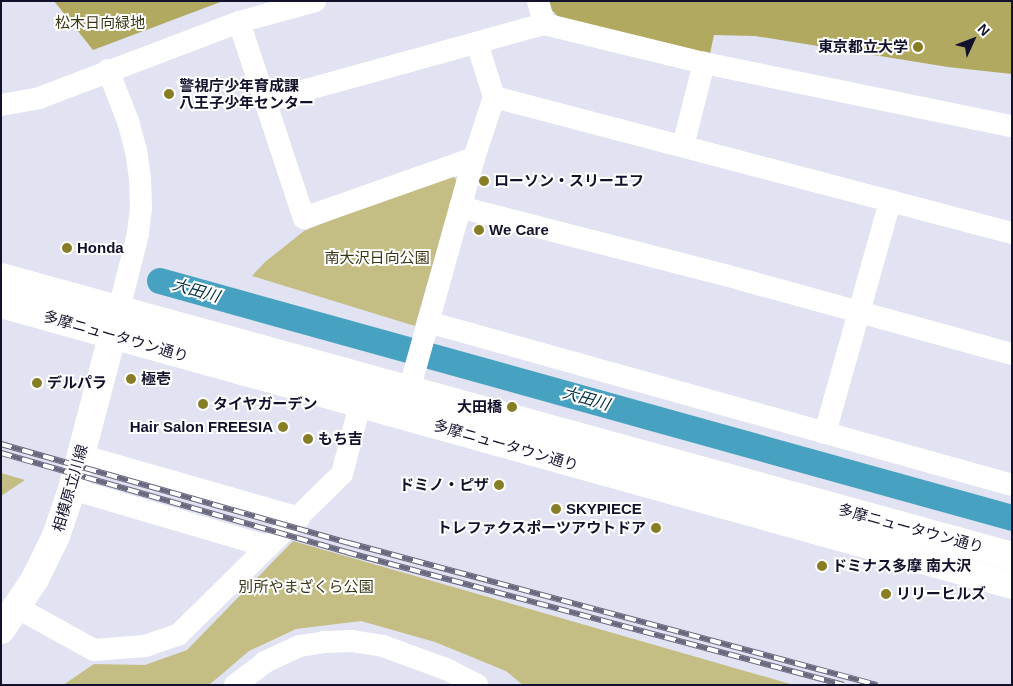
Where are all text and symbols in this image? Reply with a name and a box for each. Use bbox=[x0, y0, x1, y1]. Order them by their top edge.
park label: 松木日向緑地 bbox=[55, 14, 145, 32]
north arrow bbox=[948, 15, 998, 65]
text: N bbox=[975, 21, 993, 39]
place label: 東京都立大学 bbox=[818, 38, 908, 56]
marker: 東京都立大学 bbox=[912, 41, 924, 53]
place label: 警視庁少年育成課 八王子少年センター bbox=[179, 76, 314, 111]
marker: 警視庁少年育成課 八王子少年センター bbox=[163, 88, 175, 100]
place label: ローソン・スリーエフ bbox=[494, 172, 644, 190]
marker: ローソン・スリーエフ bbox=[478, 175, 490, 187]
place label: We Care bbox=[489, 221, 549, 239]
marker: We Care bbox=[473, 224, 485, 236]
place label: Honda bbox=[77, 239, 124, 257]
marker: Honda bbox=[61, 242, 73, 254]
park label: 南大沢日向公園 bbox=[325, 249, 429, 267]
water label: 大田川 bbox=[170, 275, 222, 307]
street label: 多摩ニュータウン通り bbox=[41, 307, 191, 365]
place label: 極壱 bbox=[141, 370, 171, 388]
marker: 極壱 bbox=[125, 373, 137, 385]
place label: デルパラ bbox=[47, 374, 107, 392]
marker: デルパラ bbox=[31, 377, 43, 389]
water label: 大田川 bbox=[560, 383, 612, 415]
place label: タイヤガーデン bbox=[213, 395, 318, 413]
marker: タイヤガーデン bbox=[197, 398, 209, 410]
place label: 大田橋 bbox=[457, 398, 502, 416]
marker: 大田橋 bbox=[506, 401, 518, 413]
street label: 多摩ニュータウン通り bbox=[431, 416, 581, 474]
place label: Hair Salon FREESIA bbox=[130, 418, 273, 436]
marker: Hair Salon FREESIA bbox=[277, 421, 289, 433]
place label: もち吉 bbox=[318, 430, 363, 448]
marker: もち吉 bbox=[302, 433, 314, 445]
street label: 相模原立川線 bbox=[49, 442, 91, 534]
place label: ドミノ・ピザ bbox=[399, 476, 489, 494]
marker: ドミノ・ピザ bbox=[493, 479, 505, 491]
place label: SKYPIECE bbox=[566, 500, 642, 518]
street label: 多摩ニュータウン通り bbox=[836, 500, 986, 556]
marker: SKYPIECE bbox=[550, 503, 562, 515]
place label: トレファクスポーツアウトドア bbox=[436, 519, 646, 537]
marker: トレファクスポーツアウトドア bbox=[650, 522, 662, 534]
place label: ドミナス多摩 南大沢 bbox=[832, 557, 971, 575]
marker: ドミナス多摩 南大沢 bbox=[816, 560, 828, 572]
park label: 別所やまざくら公園 bbox=[239, 578, 373, 596]
place label: リリーヒルズ bbox=[896, 585, 986, 603]
marker: リリーヒルズ bbox=[880, 588, 892, 600]

